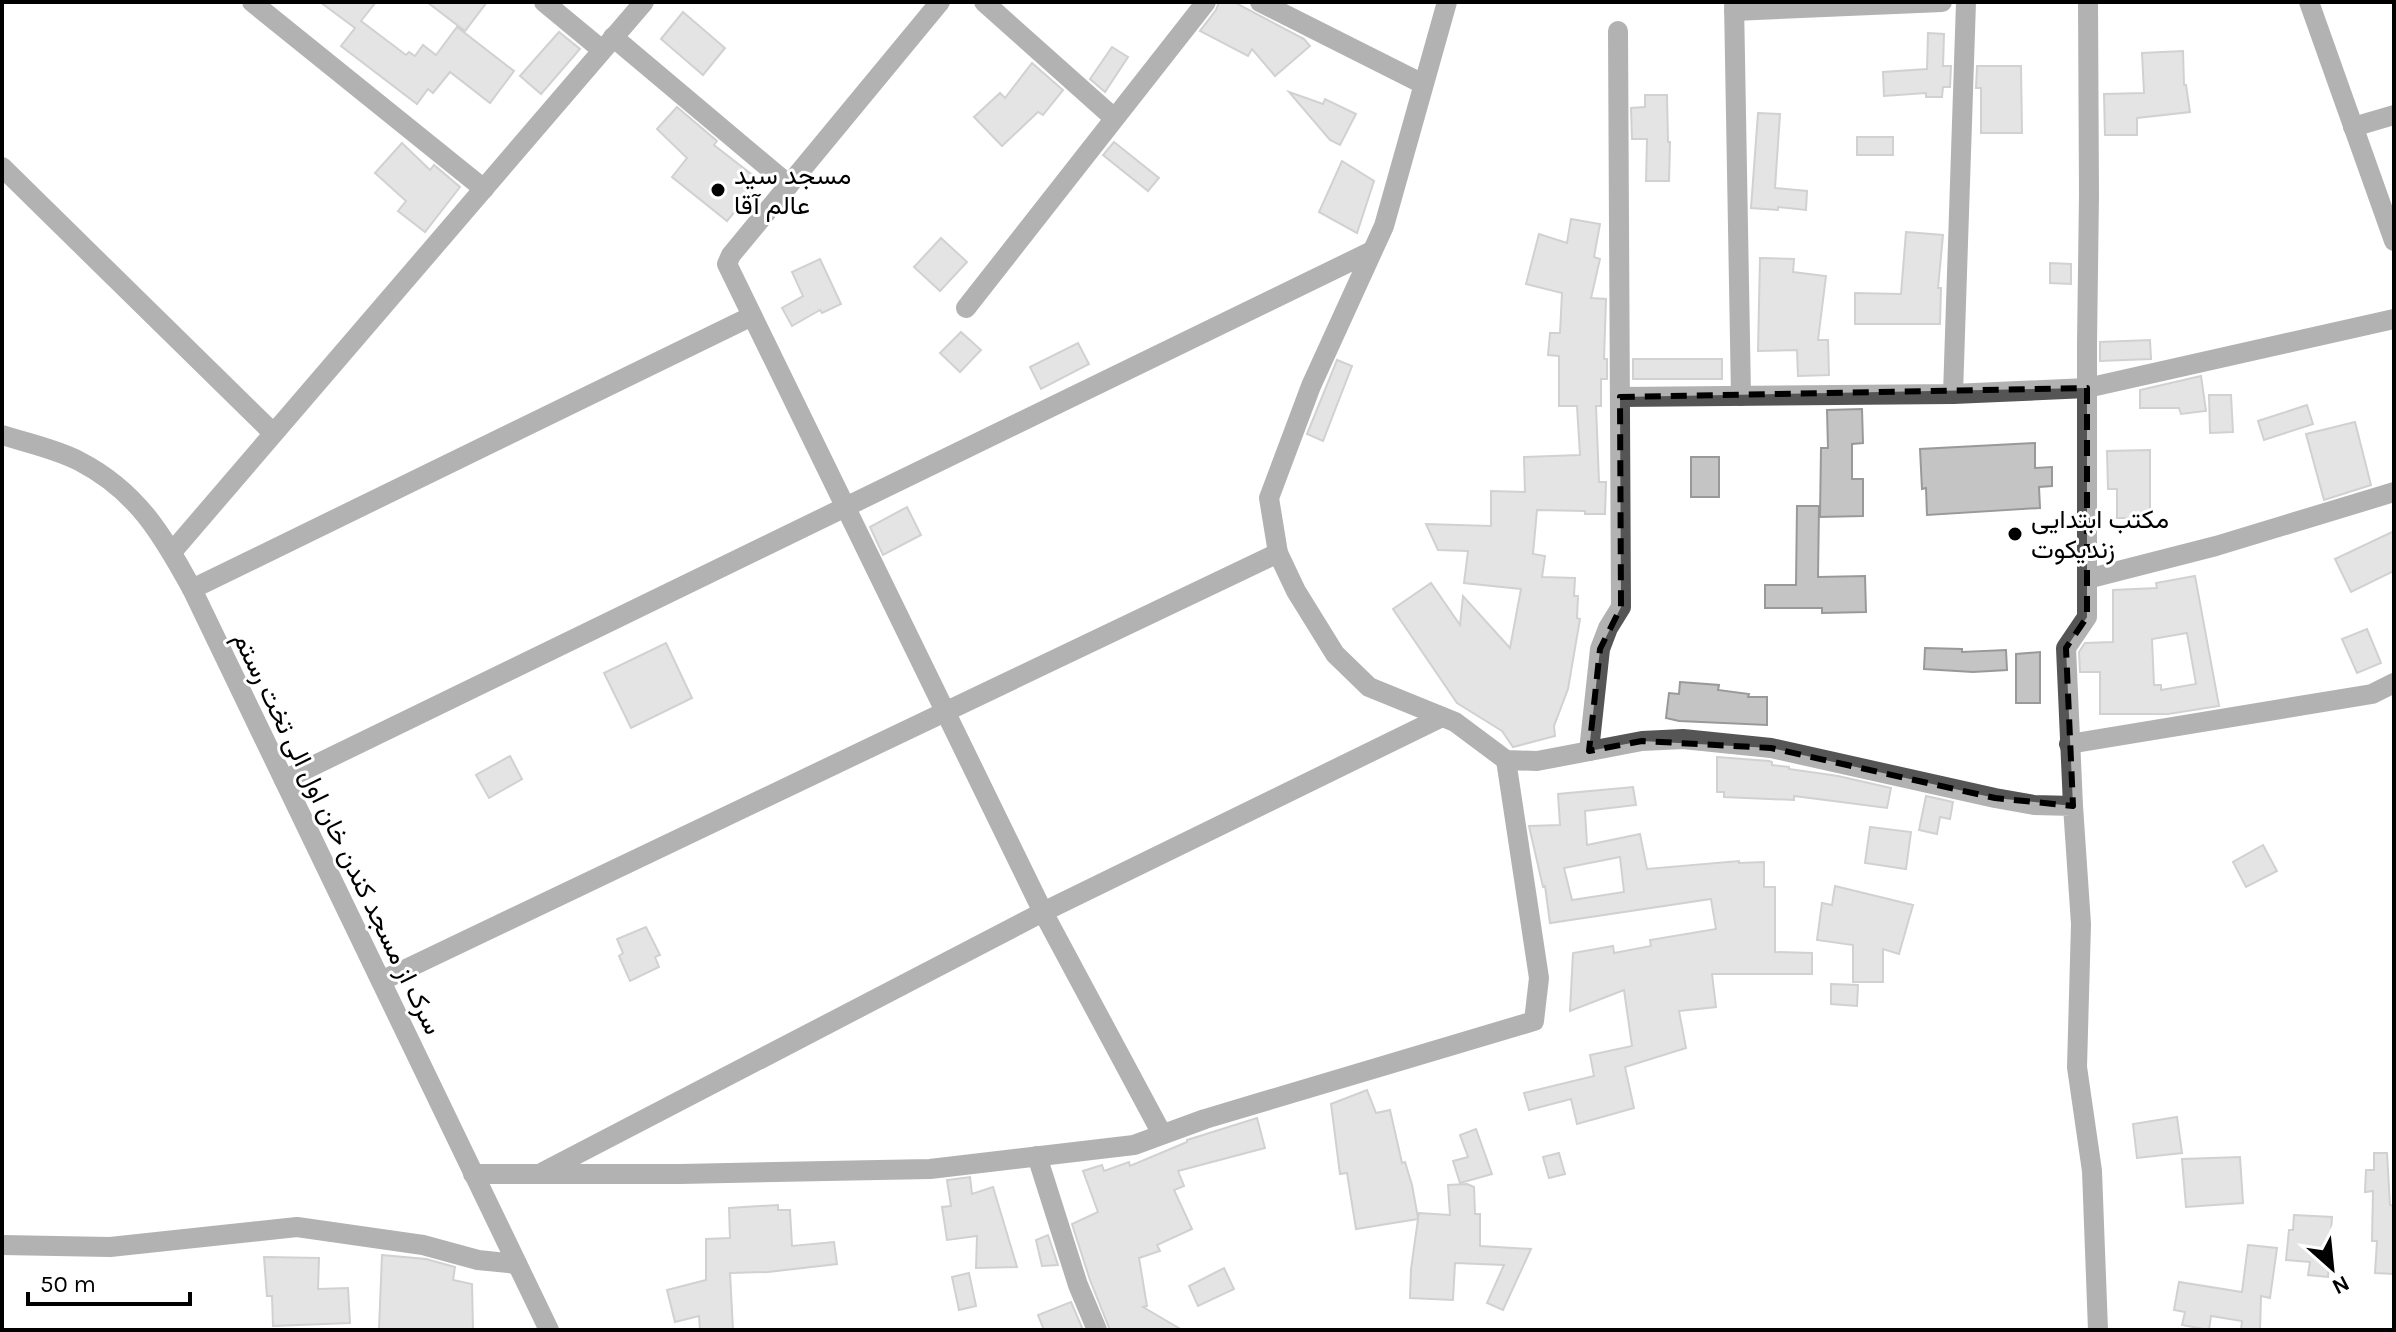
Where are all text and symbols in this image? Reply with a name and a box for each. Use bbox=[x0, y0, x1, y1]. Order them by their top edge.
place label: مسجد سید عالم آقا bbox=[734, 160, 851, 222]
marker: مسجد سید عالم آقا bbox=[709, 181, 727, 199]
place label: مکتب ابتدایی زندیکوت bbox=[2031, 504, 2169, 565]
marker: مکتب ابتدایی زندیکوت bbox=[2006, 525, 2024, 543]
street label: سرک از مسجد کندن خان اول الی تخت رستم bbox=[225, 627, 449, 1040]
north arrow bbox=[2292, 1228, 2372, 1308]
scale bar bbox=[28, 1256, 190, 1306]
text: 50 m bbox=[40, 1270, 96, 1298]
text: N bbox=[2328, 1270, 2354, 1300]

